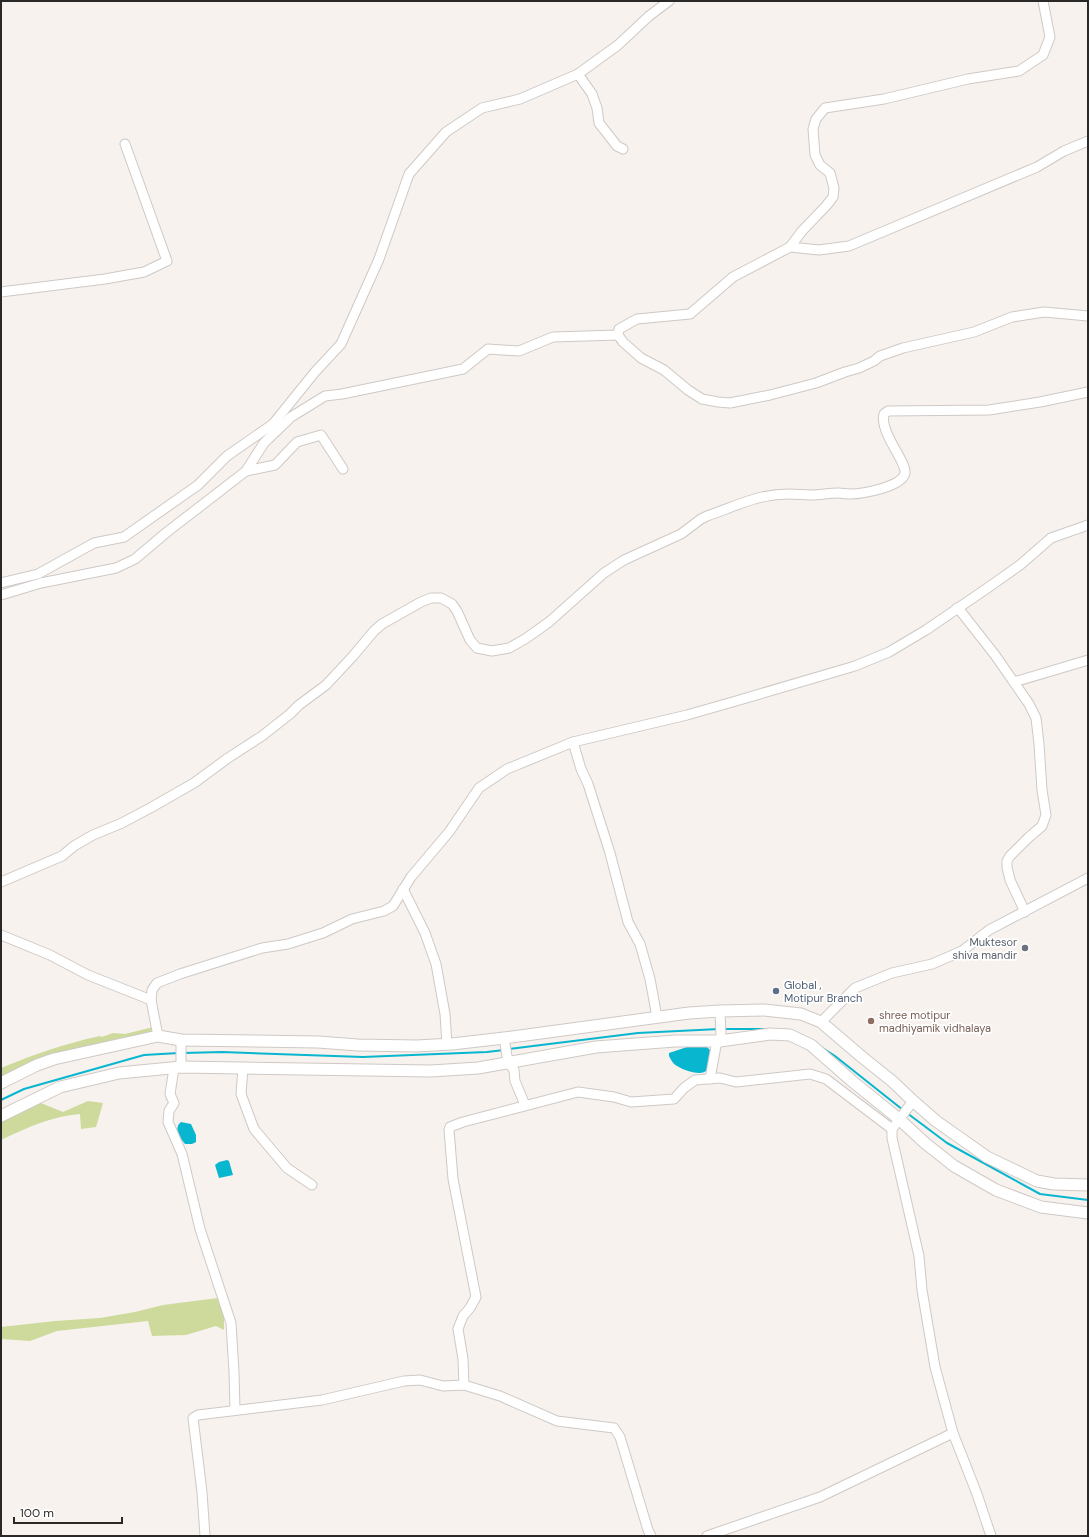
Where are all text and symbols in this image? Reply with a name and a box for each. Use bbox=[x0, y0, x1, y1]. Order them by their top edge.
place label: Muktesor shiva mandir bbox=[952, 935, 1017, 962]
marker: Muktesor shiva mandir bbox=[1020, 943, 1030, 953]
place label: Global , Motipur Branch bbox=[784, 978, 862, 1005]
marker: Global , Motipur Branch bbox=[771, 986, 781, 996]
place label: shree motipur madhiyamik vidhalaya bbox=[879, 1008, 991, 1035]
marker: shree motipur madhiyamik vidhalaya bbox=[866, 1016, 876, 1026]
scale bar bbox=[14, 1499, 122, 1525]
text: 100 m bbox=[20, 1505, 54, 1521]

